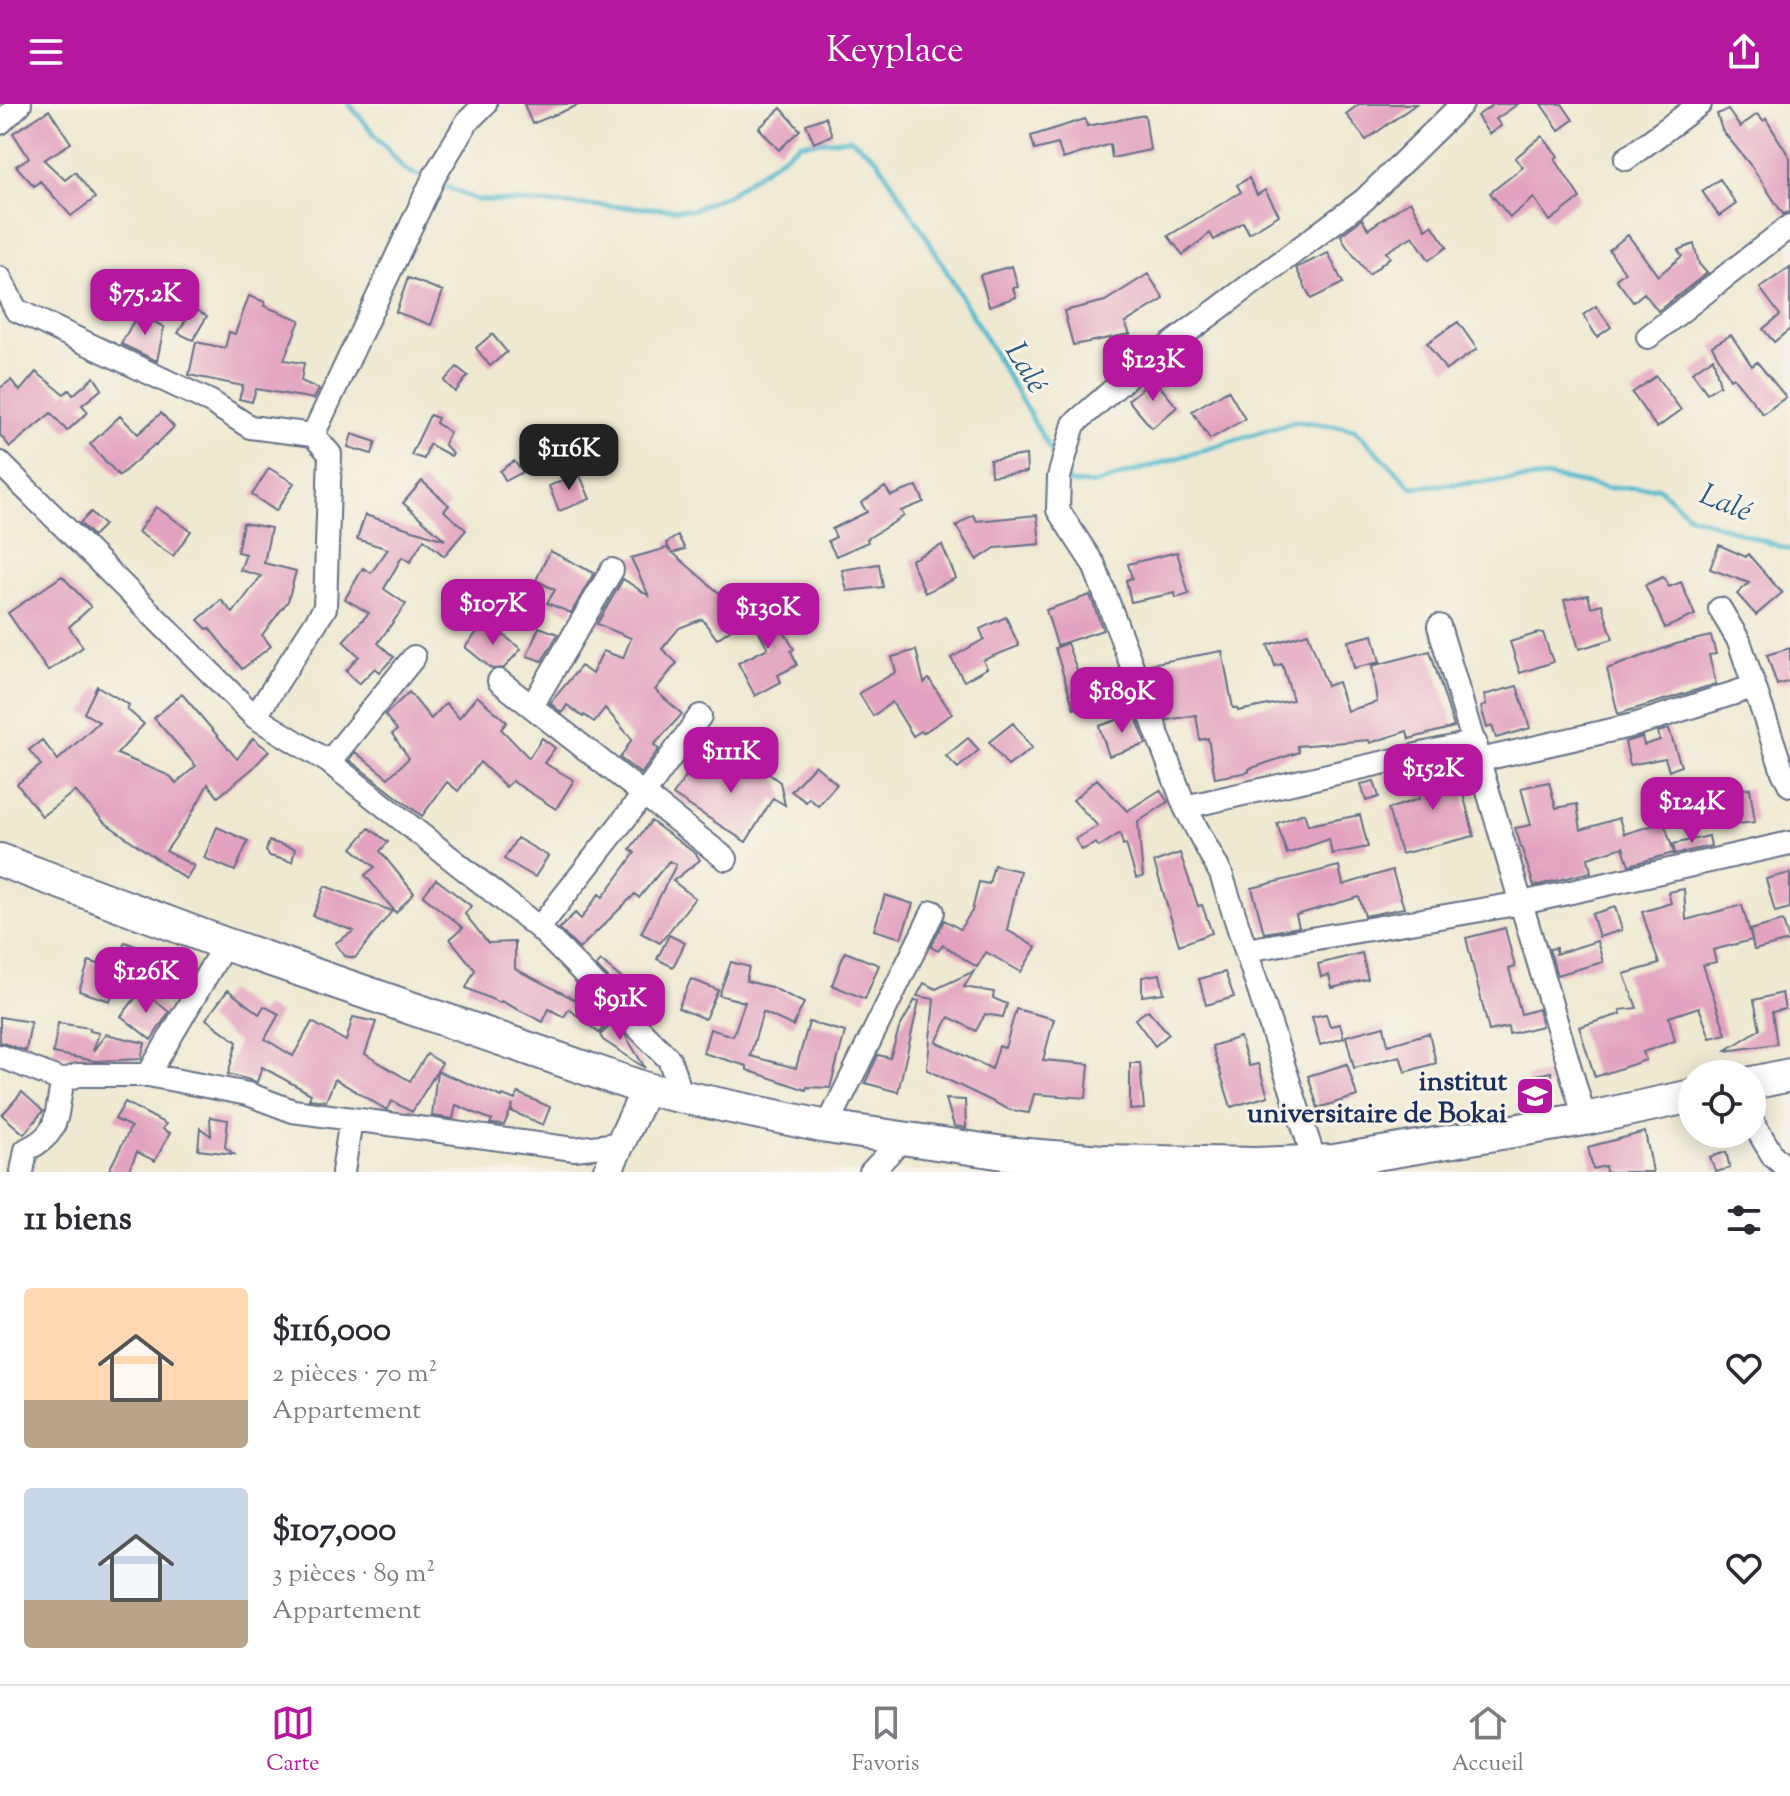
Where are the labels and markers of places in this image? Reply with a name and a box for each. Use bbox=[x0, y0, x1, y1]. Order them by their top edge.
pin: $75.2K bbox=[80, 269, 210, 337]
pin: $123K bbox=[1097, 335, 1209, 403]
pin: $116K bbox=[513, 424, 625, 492]
pin: $107K bbox=[437, 579, 549, 647]
pin: $130K bbox=[712, 583, 824, 651]
pin: $189K bbox=[1066, 667, 1178, 735]
pin: $111K bbox=[675, 727, 787, 795]
pin: $152K bbox=[1377, 744, 1489, 812]
pin: $124K bbox=[1636, 777, 1748, 845]
pin: $126K bbox=[90, 947, 202, 1015]
pin: $91K bbox=[573, 974, 667, 1042]
place label: institut universitaire de Bokai bbox=[1247, 1063, 1507, 1135]
school or university icon: institut universitaire de Bokai bbox=[1514, 1075, 1556, 1117]

